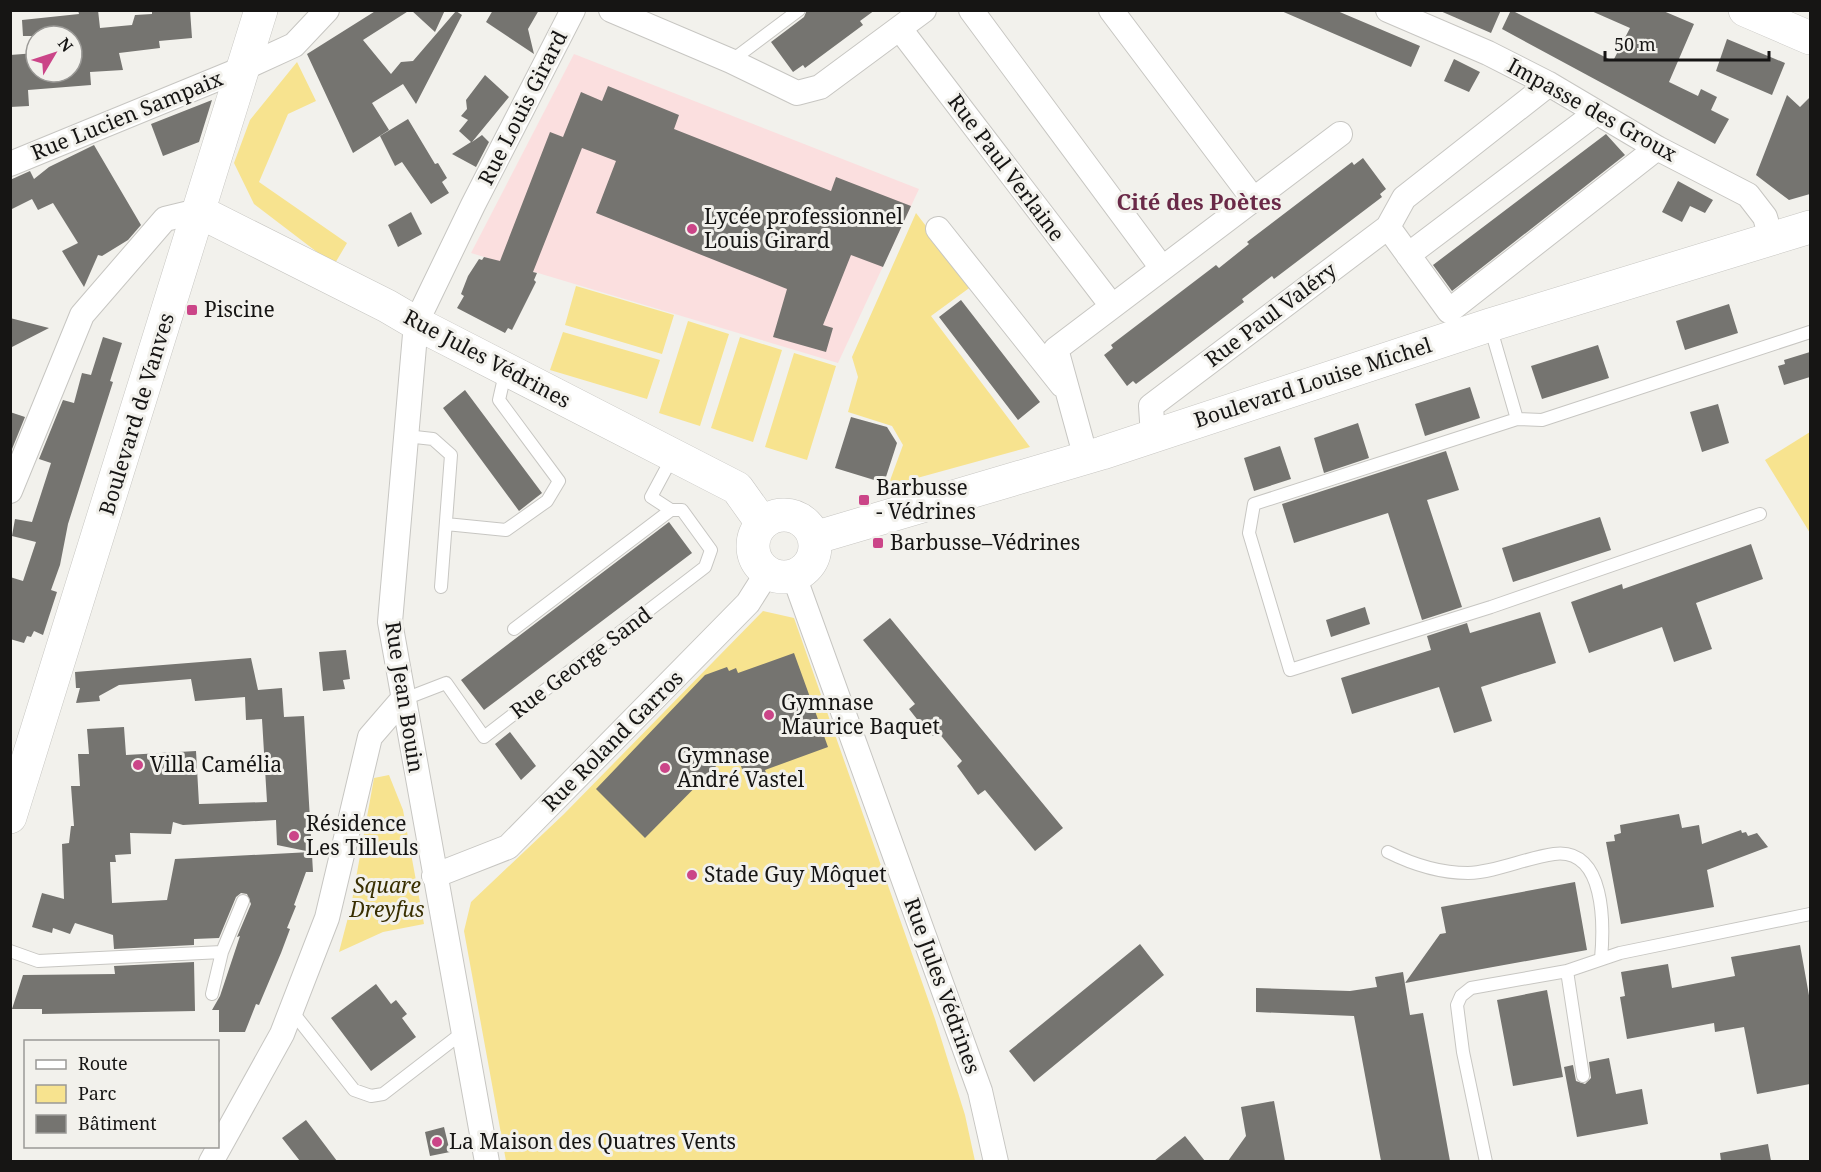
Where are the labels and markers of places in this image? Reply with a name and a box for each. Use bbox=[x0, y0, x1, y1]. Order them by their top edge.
place label: Lycée professionnel Louis Girard bbox=[704, 202, 904, 254]
marker: Lycée professionnel Louis Girard bbox=[685, 222, 699, 236]
place label: Piscine bbox=[204, 295, 275, 323]
marker: Piscine bbox=[185, 303, 199, 317]
place label: Barbusse - Védrines bbox=[876, 473, 976, 525]
marker: Barbusse - Védrines bbox=[857, 493, 871, 507]
place label: Barbusse–Védrines bbox=[890, 528, 1080, 556]
marker: Barbusse–Védrines bbox=[871, 536, 885, 550]
place label: Gymnase Maurice Baquet bbox=[781, 688, 940, 740]
marker: Gymnase Maurice Baquet bbox=[762, 708, 776, 722]
place label: Gymnase André Vastel bbox=[677, 741, 805, 793]
place label: Villa Camélia bbox=[150, 750, 282, 778]
marker: Villa Camélia bbox=[131, 758, 145, 772]
marker: Gymnase André Vastel bbox=[658, 761, 672, 775]
place label: Résidence Les Tilleuls bbox=[306, 809, 418, 861]
marker: Résidence Les Tilleuls bbox=[287, 829, 301, 843]
place label: Stade Guy Môquet bbox=[704, 860, 887, 888]
marker: Stade Guy Môquet bbox=[685, 868, 699, 882]
place label: La Maison des Quatres Vents bbox=[449, 1127, 736, 1155]
marker: La Maison des Quatres Vents bbox=[430, 1135, 444, 1149]

